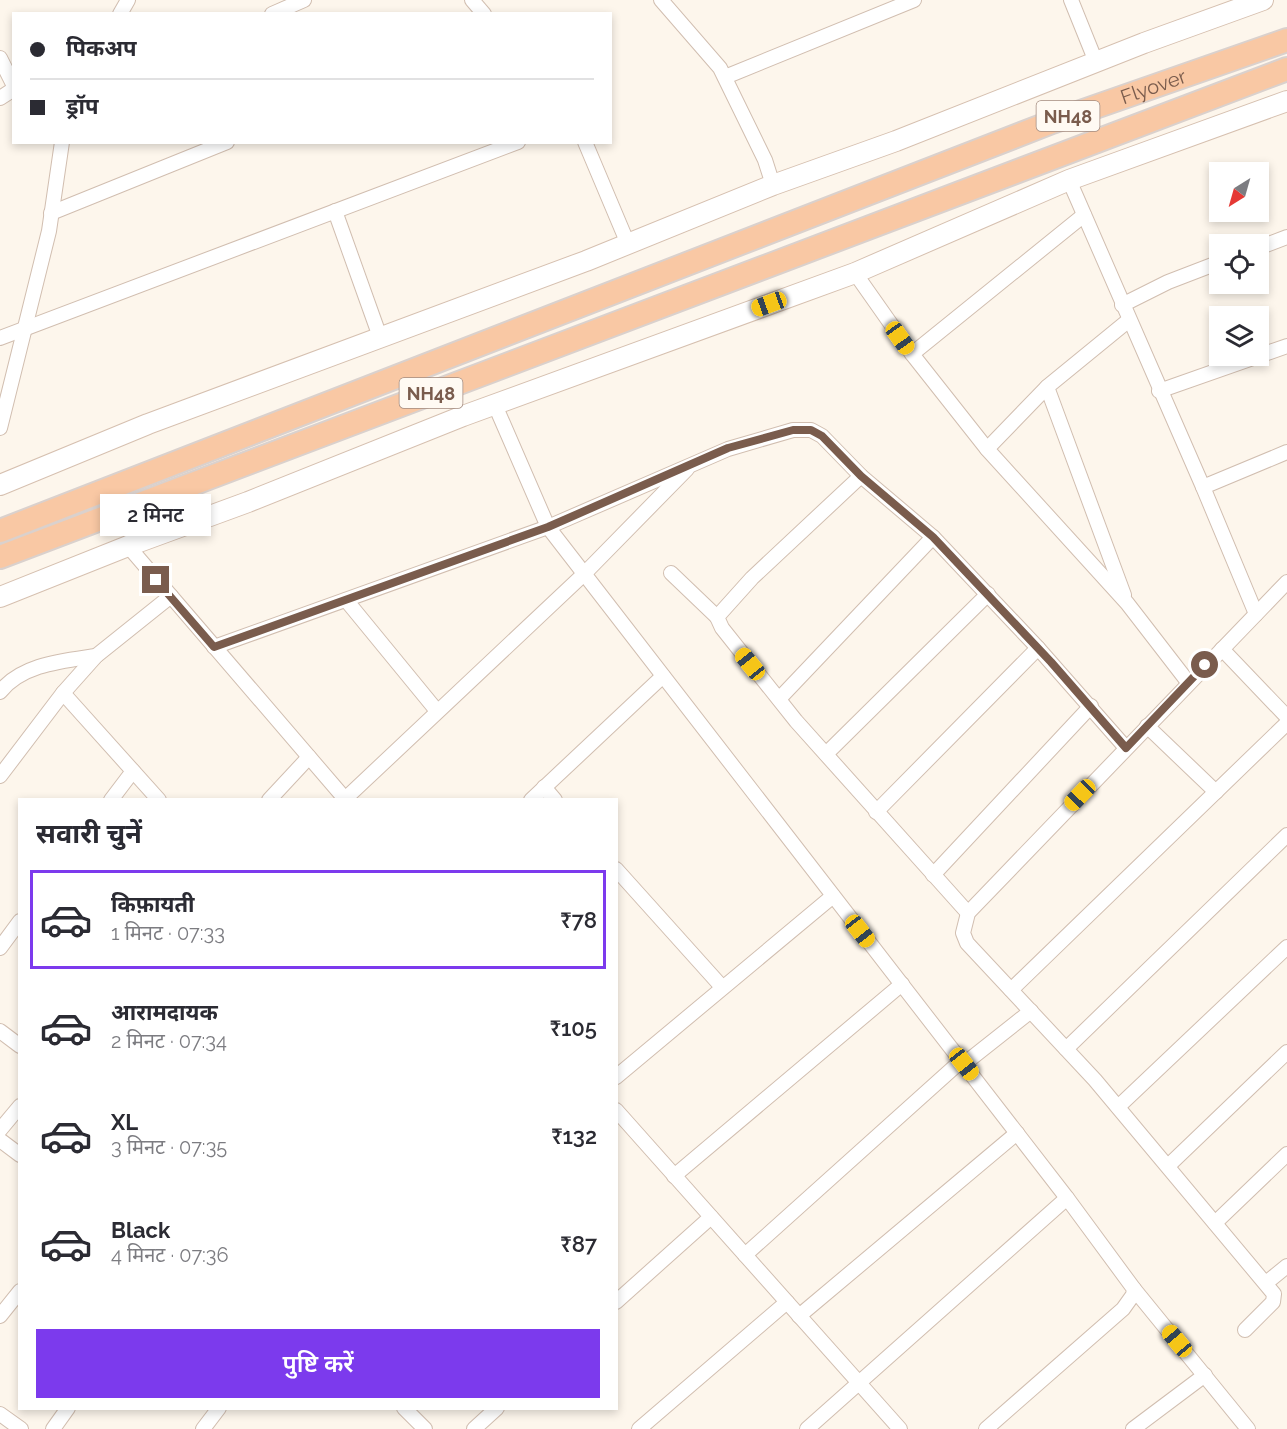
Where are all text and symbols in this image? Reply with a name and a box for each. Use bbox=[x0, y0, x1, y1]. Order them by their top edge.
text: पिकअप bbox=[66, 35, 137, 61]
street label: Flyover bbox=[1117, 64, 1189, 109]
text: ड्रॉप bbox=[66, 93, 99, 119]
road number: NH48 bbox=[1036, 101, 1100, 131]
north arrow bbox=[1209, 162, 1269, 222]
map controls bbox=[1209, 162, 1269, 366]
button: locate bbox=[1209, 234, 1269, 294]
car bbox=[749, 289, 789, 319]
button: layers bbox=[1209, 306, 1269, 366]
car bbox=[882, 318, 918, 358]
road number: NH48 bbox=[400, 378, 462, 408]
callout: 2 मिनट bbox=[100, 493, 212, 535]
text: 2 मिनट bbox=[127, 503, 184, 527]
route end bbox=[142, 566, 169, 593]
car bbox=[732, 644, 768, 684]
route start bbox=[1191, 651, 1218, 678]
car bbox=[1061, 776, 1099, 814]
text: सवारी चुनें bbox=[36, 818, 142, 849]
text: किफ़ायती bbox=[111, 891, 195, 917]
icon: car bbox=[39, 893, 93, 947]
text: ₹78 bbox=[560, 907, 597, 933]
car bbox=[842, 911, 878, 951]
text: 1 मिनट · 07:33 bbox=[111, 921, 225, 945]
text: आरामदायक bbox=[111, 999, 218, 1025]
icon: car bbox=[39, 1001, 93, 1055]
text: ₹105 bbox=[550, 1015, 597, 1041]
text: 2 मिनट · 07:34 bbox=[111, 1029, 227, 1053]
car bbox=[946, 1044, 982, 1084]
icon: car bbox=[39, 1109, 93, 1163]
text: XL bbox=[111, 1109, 138, 1135]
text: ₹132 bbox=[551, 1123, 597, 1149]
text: 3 मिनट · 07:35 bbox=[111, 1135, 227, 1159]
icon: car bbox=[39, 1217, 93, 1271]
text: Black bbox=[111, 1217, 170, 1243]
text: ₹87 bbox=[560, 1231, 597, 1257]
text: 4 मिनट · 07:36 bbox=[111, 1243, 229, 1267]
car bbox=[1159, 1321, 1195, 1361]
button: पुष्टि करें bbox=[36, 1329, 600, 1398]

